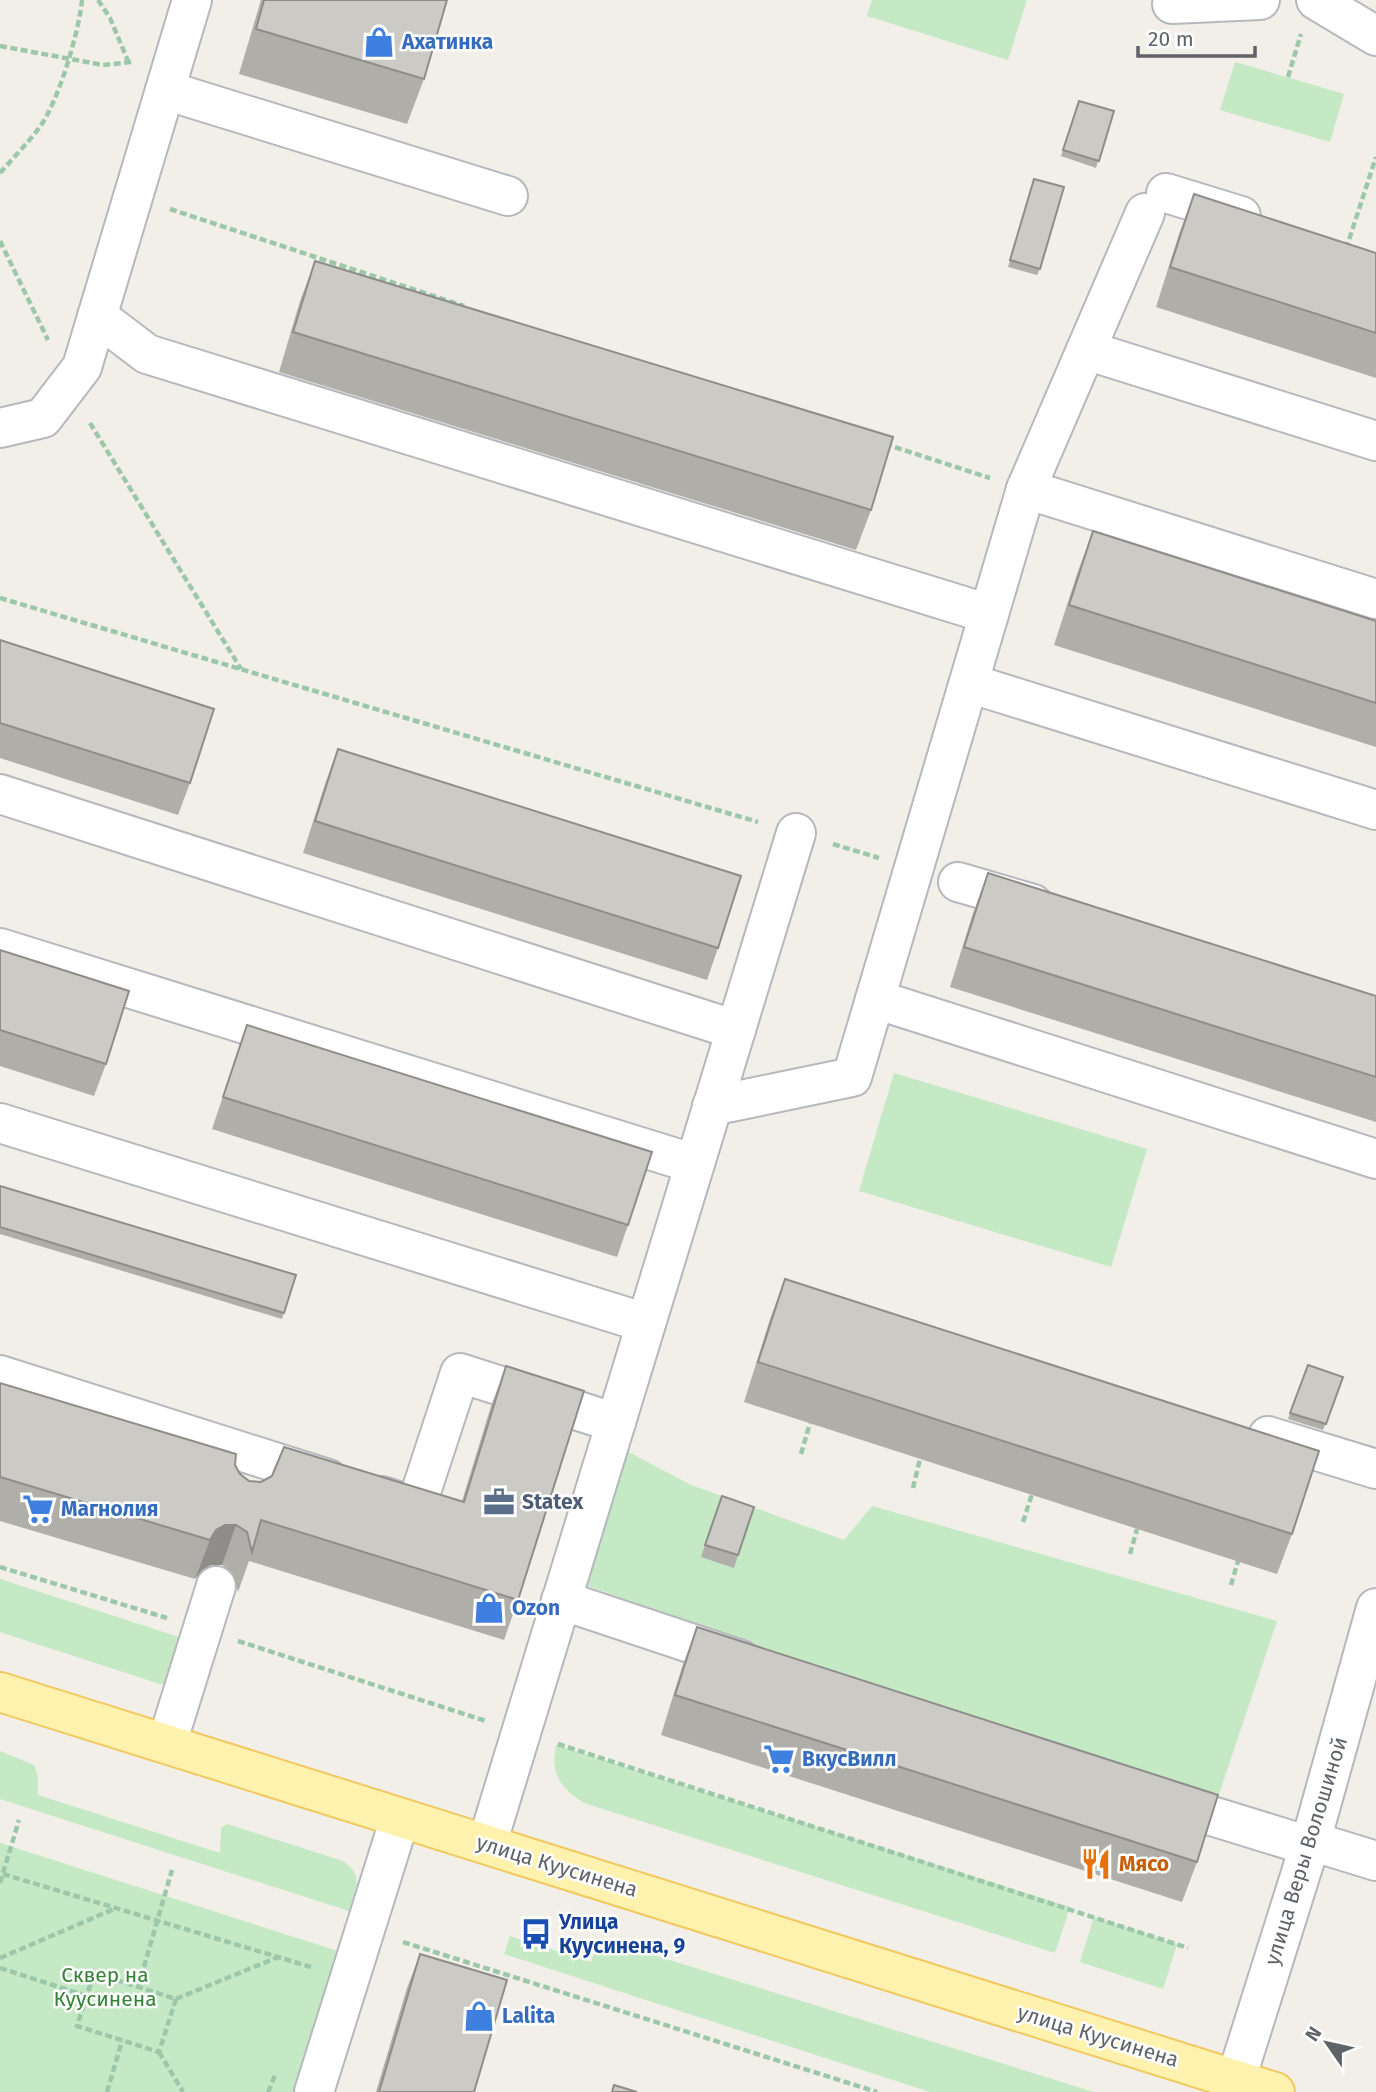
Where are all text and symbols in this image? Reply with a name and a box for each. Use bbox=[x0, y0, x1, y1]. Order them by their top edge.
scale bar bbox=[1138, 14, 1255, 58]
shop icon: Ахатинка bbox=[362, 25, 396, 59]
text: 20 m bbox=[1148, 26, 1194, 52]
place label: Ахатинка bbox=[401, 29, 493, 55]
office icon: Statex bbox=[482, 1485, 516, 1519]
place label: Statex bbox=[522, 1489, 583, 1515]
supermarket icon: Магнолия bbox=[21, 1492, 55, 1526]
place label: Магнолия bbox=[61, 1496, 159, 1522]
shop icon: Ozon bbox=[472, 1591, 506, 1625]
place label: Ozon bbox=[512, 1595, 560, 1621]
street label: улица Веры Волошиной bbox=[1259, 1734, 1353, 1968]
supermarket icon: ВкусВилл bbox=[762, 1742, 796, 1776]
place label: ВкусВилл bbox=[802, 1746, 897, 1772]
street label: улица Куусинена bbox=[473, 1829, 641, 1903]
restaurant icon: Мясо bbox=[1079, 1847, 1113, 1881]
place label: Мясо bbox=[1119, 1851, 1169, 1877]
place label: Улица Куусинена, 9 bbox=[558, 1909, 686, 1959]
bus stop icon: Улица Куусинена, 9 bbox=[519, 1917, 553, 1951]
park label: Сквер на Куусинена bbox=[53, 1962, 157, 2012]
shop icon: Lalita bbox=[462, 1999, 496, 2033]
street label: улица Куусинена bbox=[1014, 1999, 1182, 2073]
place label: Lalita bbox=[502, 2003, 555, 2029]
north arrow bbox=[1292, 2008, 1362, 2078]
text: N bbox=[1300, 2022, 1326, 2045]

